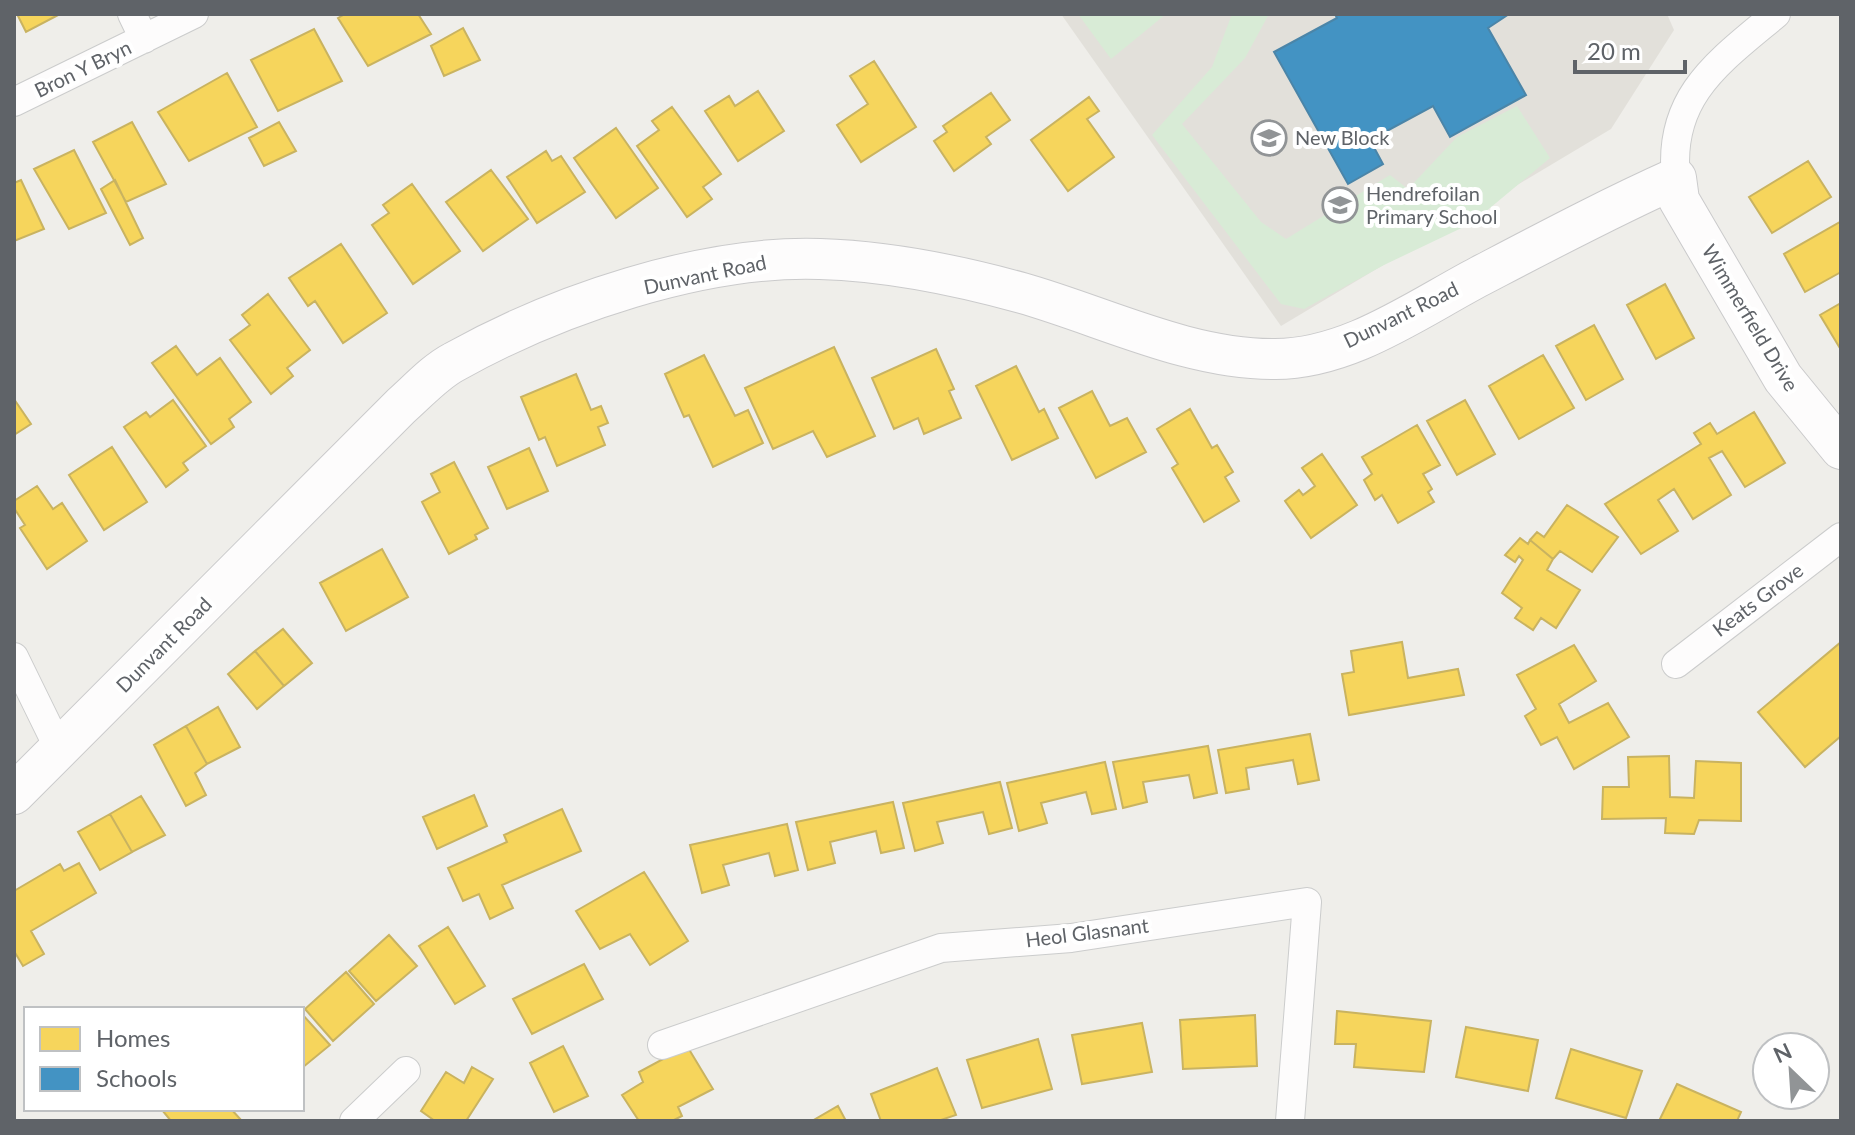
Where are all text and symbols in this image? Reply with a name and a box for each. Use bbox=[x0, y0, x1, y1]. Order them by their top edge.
scale bar bbox=[1575, 24, 1685, 74]
street label: Bron Y Bryn bbox=[30, 34, 135, 102]
text: 20 m bbox=[1587, 36, 1641, 65]
school or university icon: New Block bbox=[1250, 119, 1288, 157]
place label: New Block bbox=[1295, 125, 1390, 149]
place label: Hendrefoilan Primary School bbox=[1366, 181, 1497, 228]
school or university icon: Hendrefoilan Primary School bbox=[1321, 186, 1359, 224]
street label: Wimmerfield Drive bbox=[1698, 240, 1804, 395]
street label: Dunvant Road bbox=[641, 249, 768, 299]
street label: Dunvant Road bbox=[1339, 276, 1462, 352]
street label: Keats Grove bbox=[1708, 557, 1807, 641]
street label: Dunvant Road bbox=[111, 592, 216, 697]
street label: Heol Glasnant bbox=[1024, 913, 1150, 951]
legend bbox=[24, 1007, 304, 1111]
text: Homes bbox=[96, 1023, 170, 1052]
north arrow bbox=[1751, 1031, 1831, 1111]
text: N bbox=[1769, 1037, 1796, 1068]
text: Schools bbox=[96, 1063, 177, 1092]

